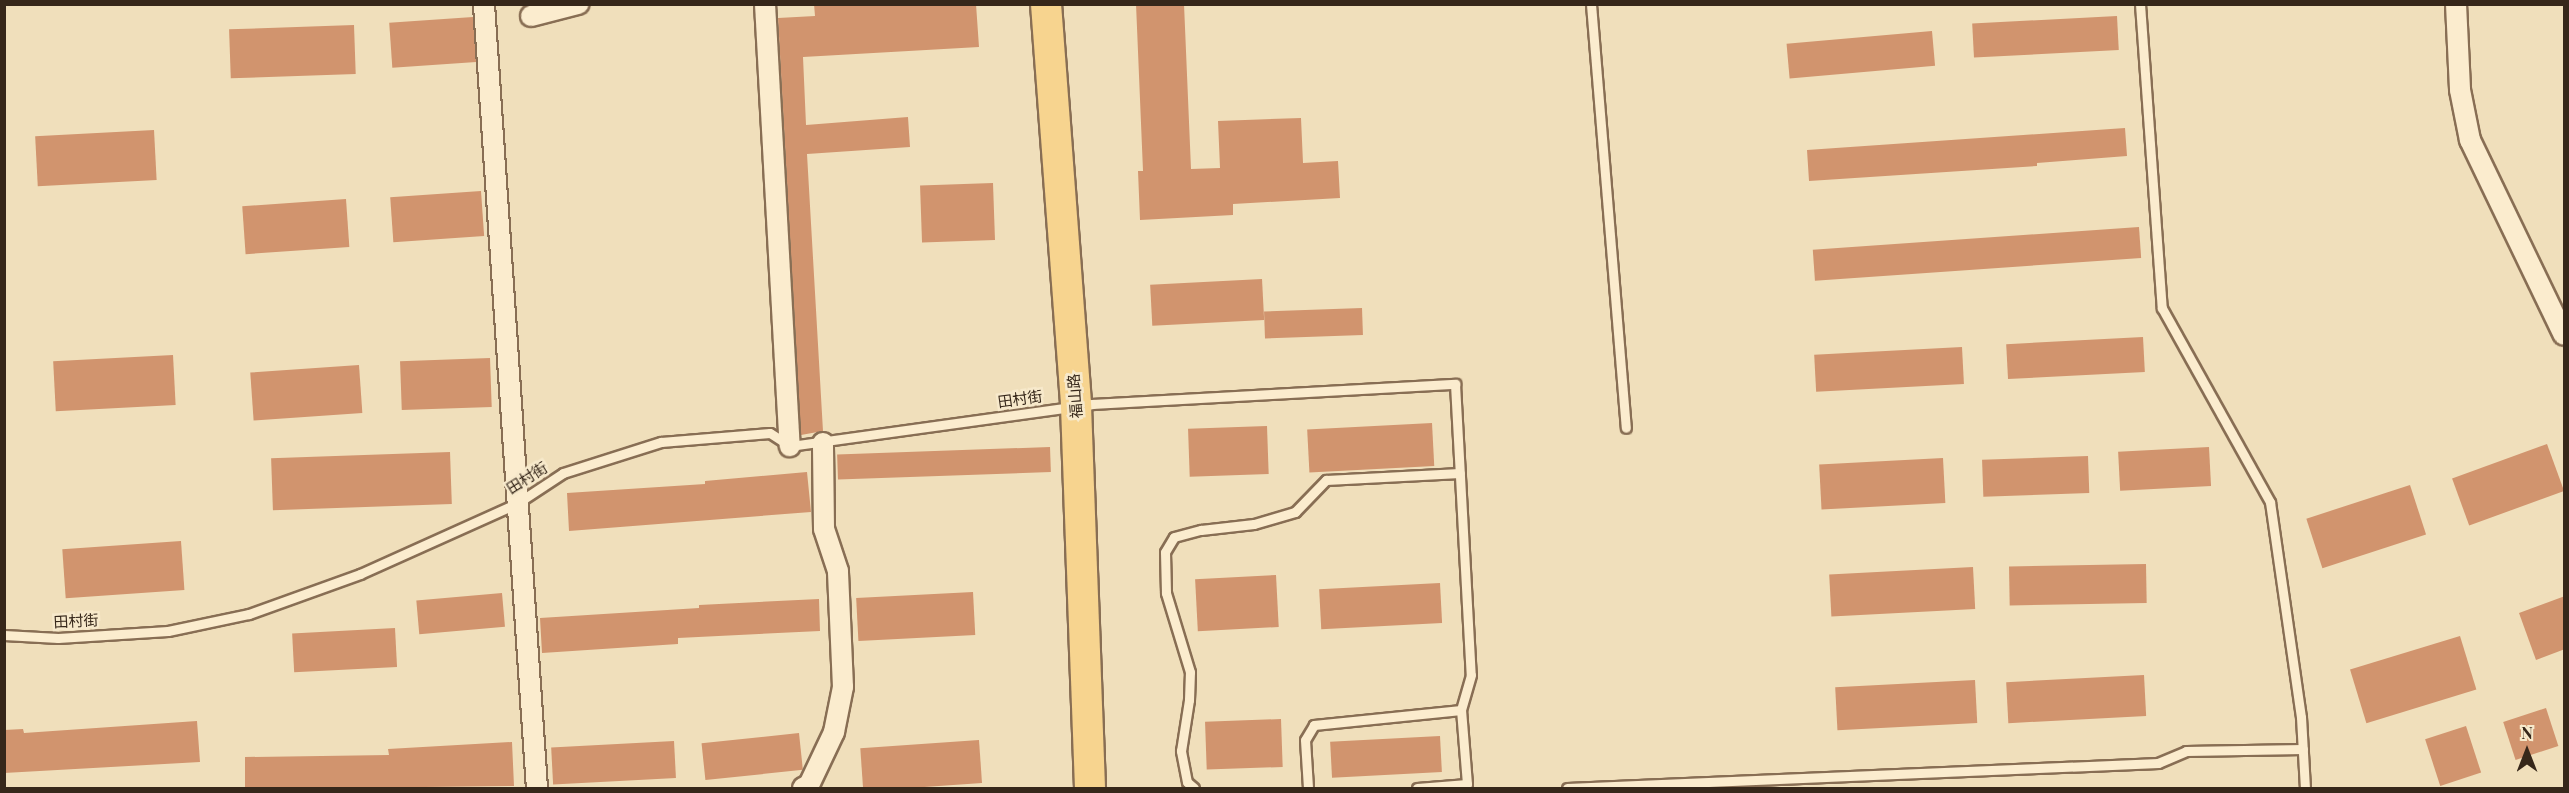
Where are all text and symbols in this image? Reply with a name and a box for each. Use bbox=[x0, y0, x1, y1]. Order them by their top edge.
street label: 福山路 bbox=[1064, 373, 1086, 419]
street label: 田村街 bbox=[996, 387, 1044, 411]
street label: 田村街 bbox=[503, 458, 551, 498]
street label: 田村街 bbox=[53, 611, 99, 631]
north arrow bbox=[2497, 721, 2557, 781]
text: N bbox=[2521, 722, 2533, 743]

